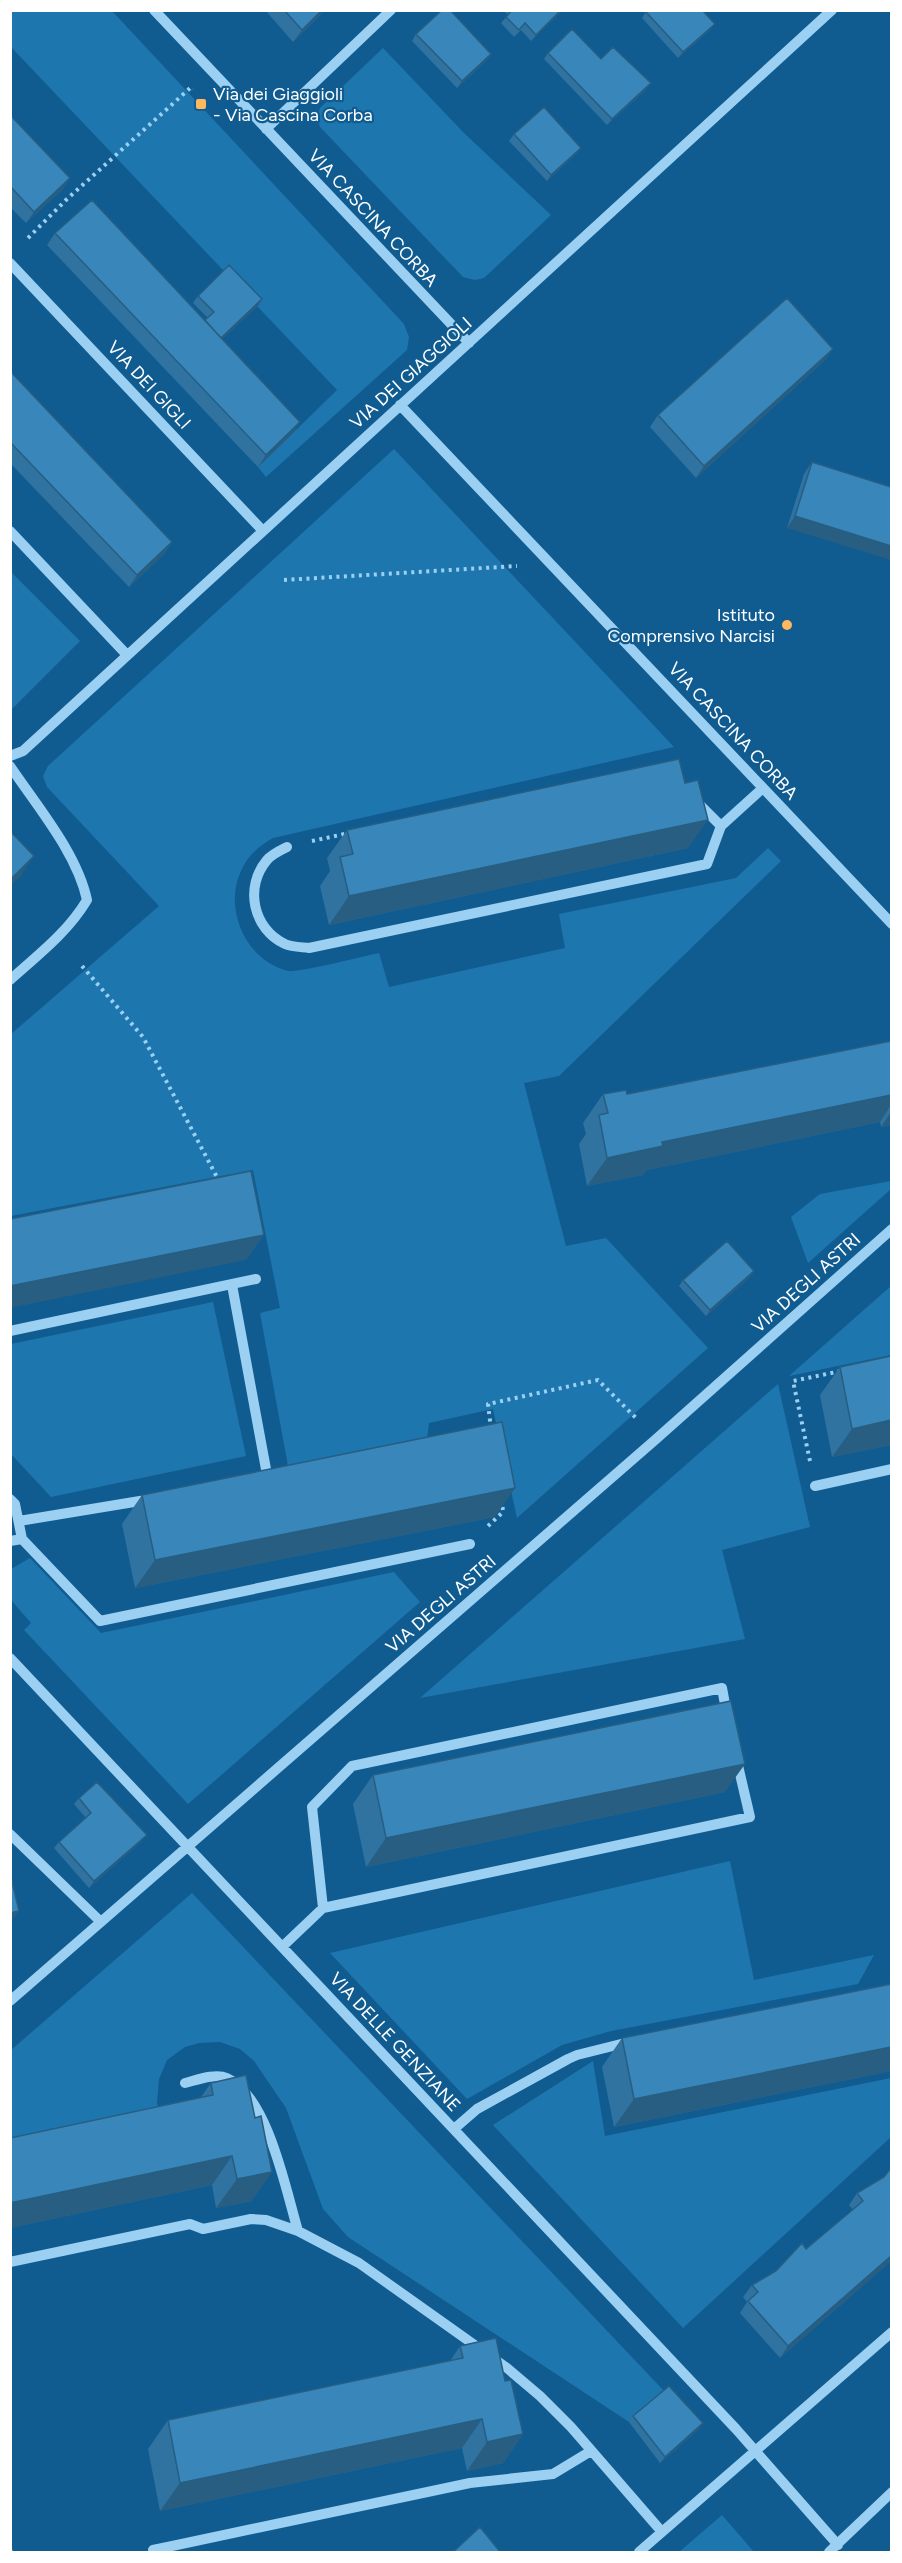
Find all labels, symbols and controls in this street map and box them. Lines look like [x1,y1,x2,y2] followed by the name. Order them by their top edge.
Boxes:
[213,83,373,126] place label: Via dei Giaggioli - Via Cascina Corba
[194,97,208,111] marker: Via dei Giaggioli - Via Cascina Corba
[304,145,442,291] street label: VIA CASCINA CORBA
[345,312,477,434] street label: VIA DEI GIAGGIOLI
[103,336,195,434] street label: VIA DEI GIGLI
[607,604,775,647] place label: Istituto Comprensivo Narcisi
[780,618,794,632] marker: Istituto Comprensivo Narcisi
[664,658,802,804] street label: VIA CASCINA CORBA
[747,1228,865,1338] street label: VIA DEGLI ASTRI
[381,1550,501,1658] street label: VIA DEGLI ASTRI
[325,1968,465,2116] street label: VIA DELLE GENZIANE

